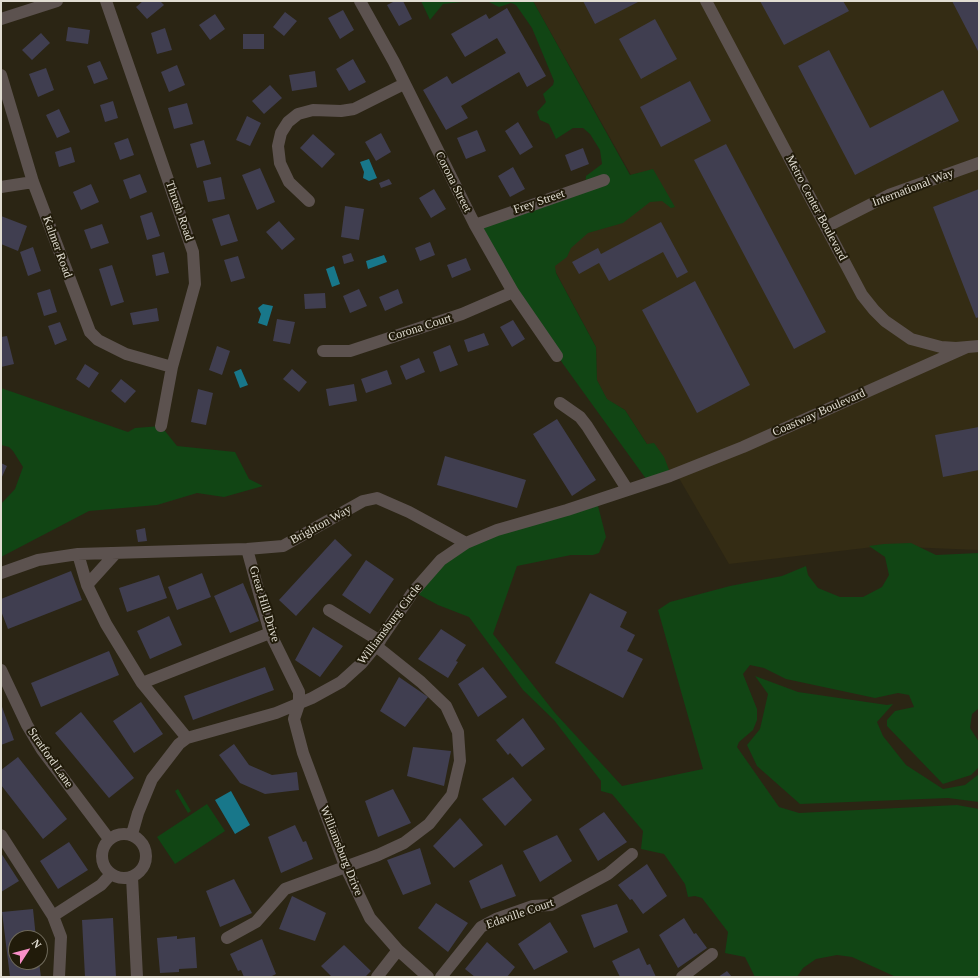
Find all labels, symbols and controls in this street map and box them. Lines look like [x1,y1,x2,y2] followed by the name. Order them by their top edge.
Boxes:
[432,149,474,215] street label: Corona Street
[782,153,850,263] street label: Metro Center Boulevard
[870,166,956,210] street label: International Way
[162,179,196,243] street label: Thrush Road
[512,187,566,217] street label: Frey Street
[39,214,75,280] street label: Kalmer Road
[387,311,453,345] street label: Corona Court
[770,386,868,440] street label: Coastway Boulevard
[288,502,354,548] street label: Brighton Way
[246,564,282,644] street label: Great Hill Drive
[355,581,425,667] street label: Williamsburg Circle
[24,725,76,791] street label: Stratford Lane
[316,804,366,898] street label: Williamsburg Drive
[484,896,556,932] street label: Edaville Court
[8,930,48,970] north arrow
[30,937,44,950] text: N

